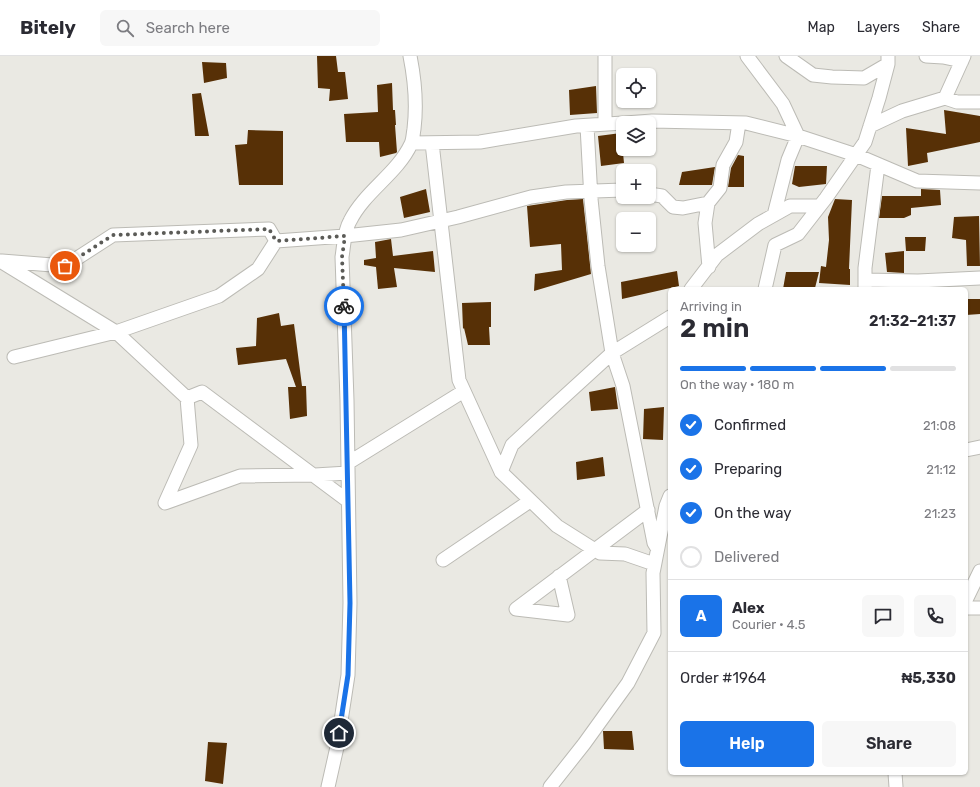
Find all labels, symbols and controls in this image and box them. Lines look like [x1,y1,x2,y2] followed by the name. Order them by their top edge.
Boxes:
[100,10,380,46] search box
[20,16,76,39] text: Bitely
[114,17,136,39] icon: search
[146,19,230,37] text: Search here
[808,19,835,36] text: Map
[857,19,900,36] text: Layers
[922,19,960,36] text: Share
[616,68,656,252] map controls
[616,68,656,108] button: locate
[616,116,656,156] button: layers
[616,164,656,204] button: +
[616,212,656,252] button: −
[48,249,82,283] pin
[54,255,76,277] icon: bag
[324,286,364,326] courier
[333,295,355,317] icon: bike
[680,299,742,314] text: Arriving in
[869,312,956,330] text: 21:32–21:37
[680,313,749,344] text: 2 min
[680,377,794,392] text: On the way · 180 m
[680,414,702,436] icon: check
[714,416,786,434] text: Confirmed
[923,418,956,433] text: 21:08
[680,458,702,480] icon: check
[714,460,782,478] text: Preparing
[926,462,956,477] text: 21:12
[680,502,702,524] icon: check
[714,504,792,522] text: On the way
[924,506,956,521] text: 21:23
[714,548,779,566] text: Delivered
[862,595,904,637] button: chat
[914,595,956,637] button: phone
[732,599,765,617] text: Alex
[696,607,706,625] text: A
[732,617,806,632] text: Courier · 4.5
[680,669,766,687] text: Order #1964
[901,669,956,687] text: ₦5,330
[322,716,356,750] pin
[680,721,814,767] button: Help
[822,721,956,767] button: Share
[328,722,350,744] icon: home

